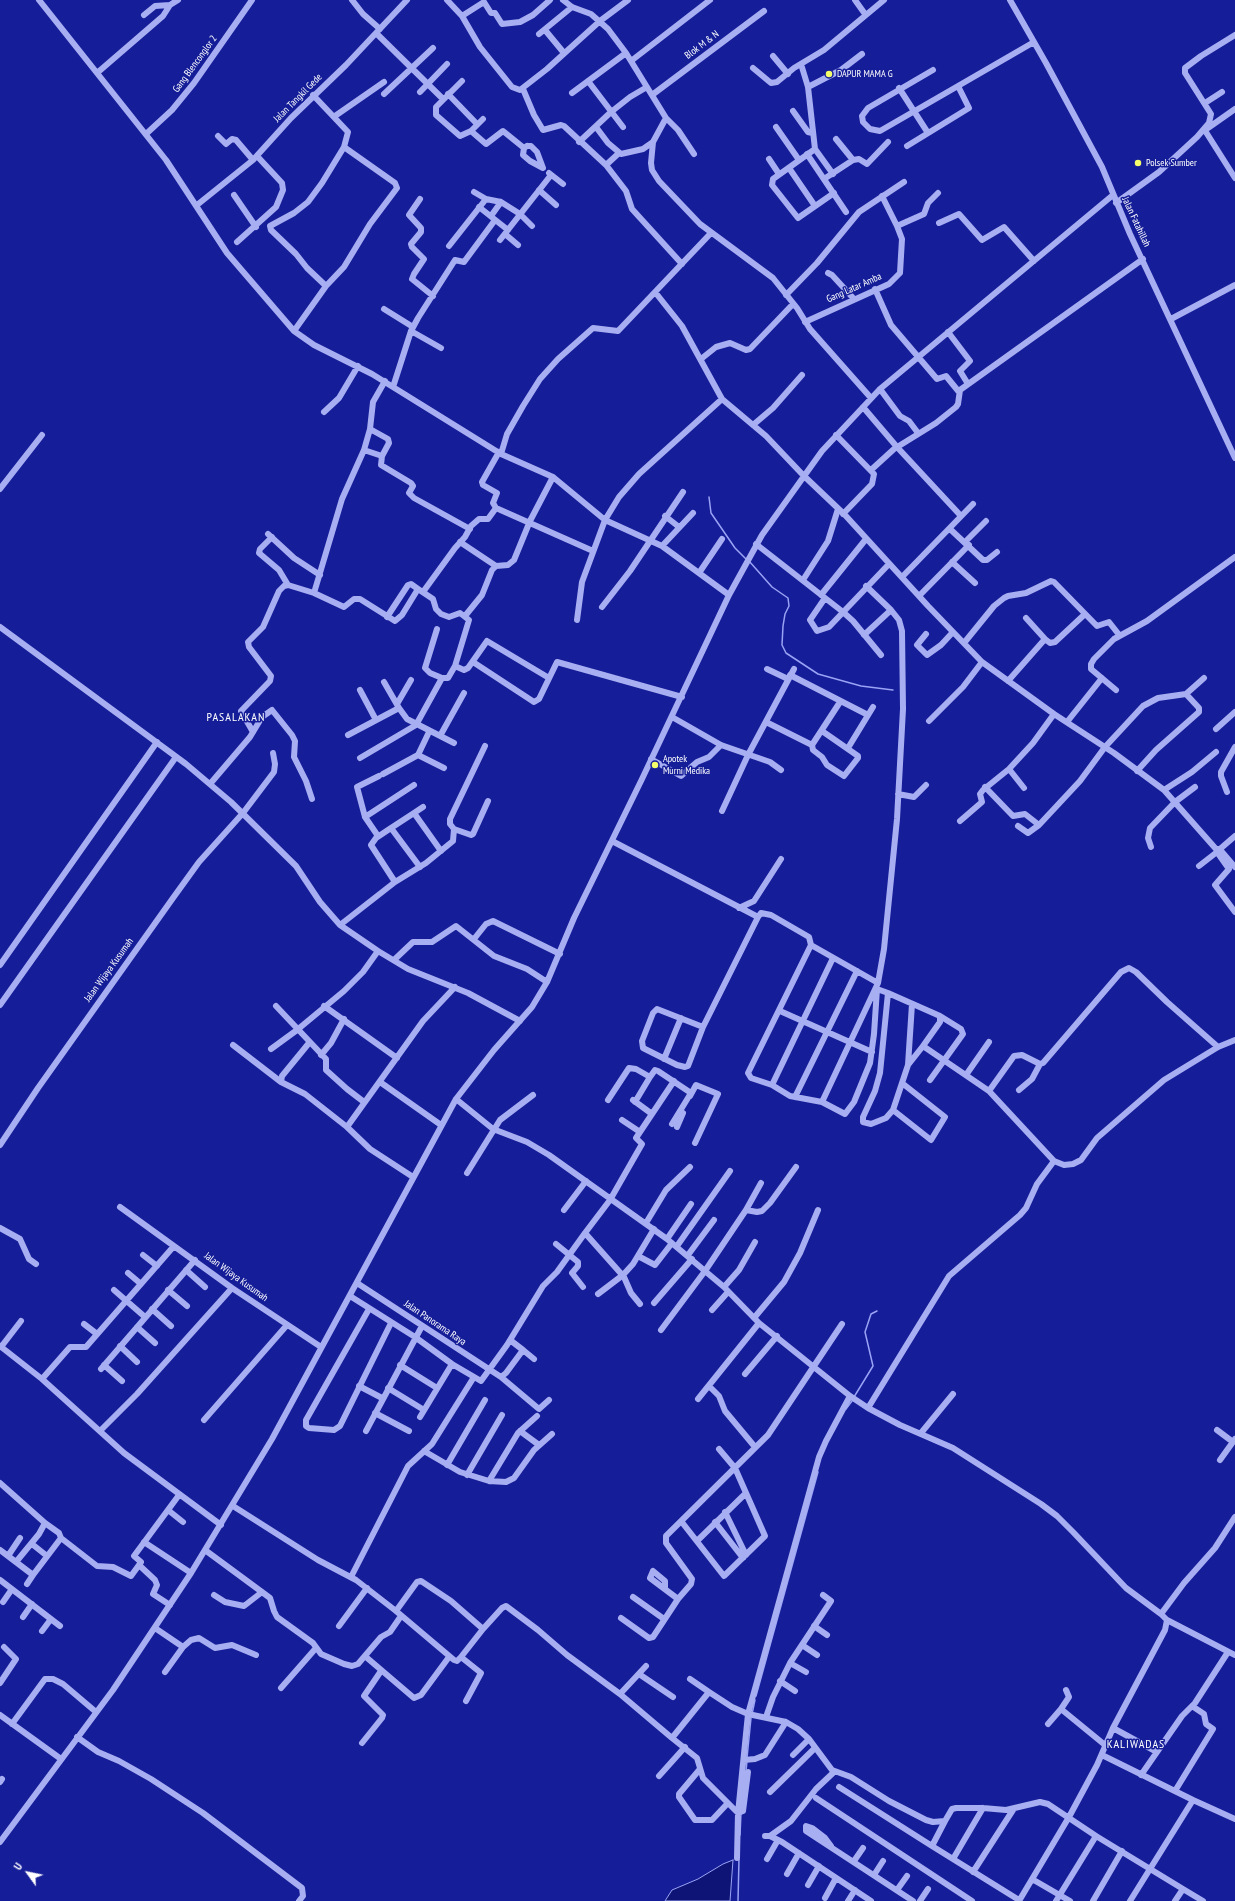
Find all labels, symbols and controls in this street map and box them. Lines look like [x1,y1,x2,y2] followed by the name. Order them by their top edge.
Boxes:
[682,28,722,62] street label: Blok M & N
[170,33,220,95] street label: Gang Blenconglor 2
[837,68,893,80] place label: DAPUR MAMA G
[824,69,834,79] marker: DAPUR MAMA G
[271,71,325,125] street label: Jalan Tangkil Gede
[1146,157,1197,169] place label: Polsek Sumber
[1133,158,1143,168] marker: Polsek Sumber
[1119,195,1153,249] street label: Jalan Fatahillah
[825,271,883,305] street label: Gang Latar Amba
[207,711,265,725] district label: PASALAKAN
[663,753,710,776] place label: Apotek Murni Medika
[650,760,660,770] marker: Apotek Murni Medika
[82,936,136,1004] street label: Jalan Wijaya Kusumah
[202,1250,270,1304] street label: Jalan Wijaya Kusumah
[402,1298,468,1348] street label: Jalan Panorama Raya
[1107,1738,1165,1752] district label: KALIWADAS
[8,1853,48,1893] north arrow
[11,1860,25,1873] text: U

